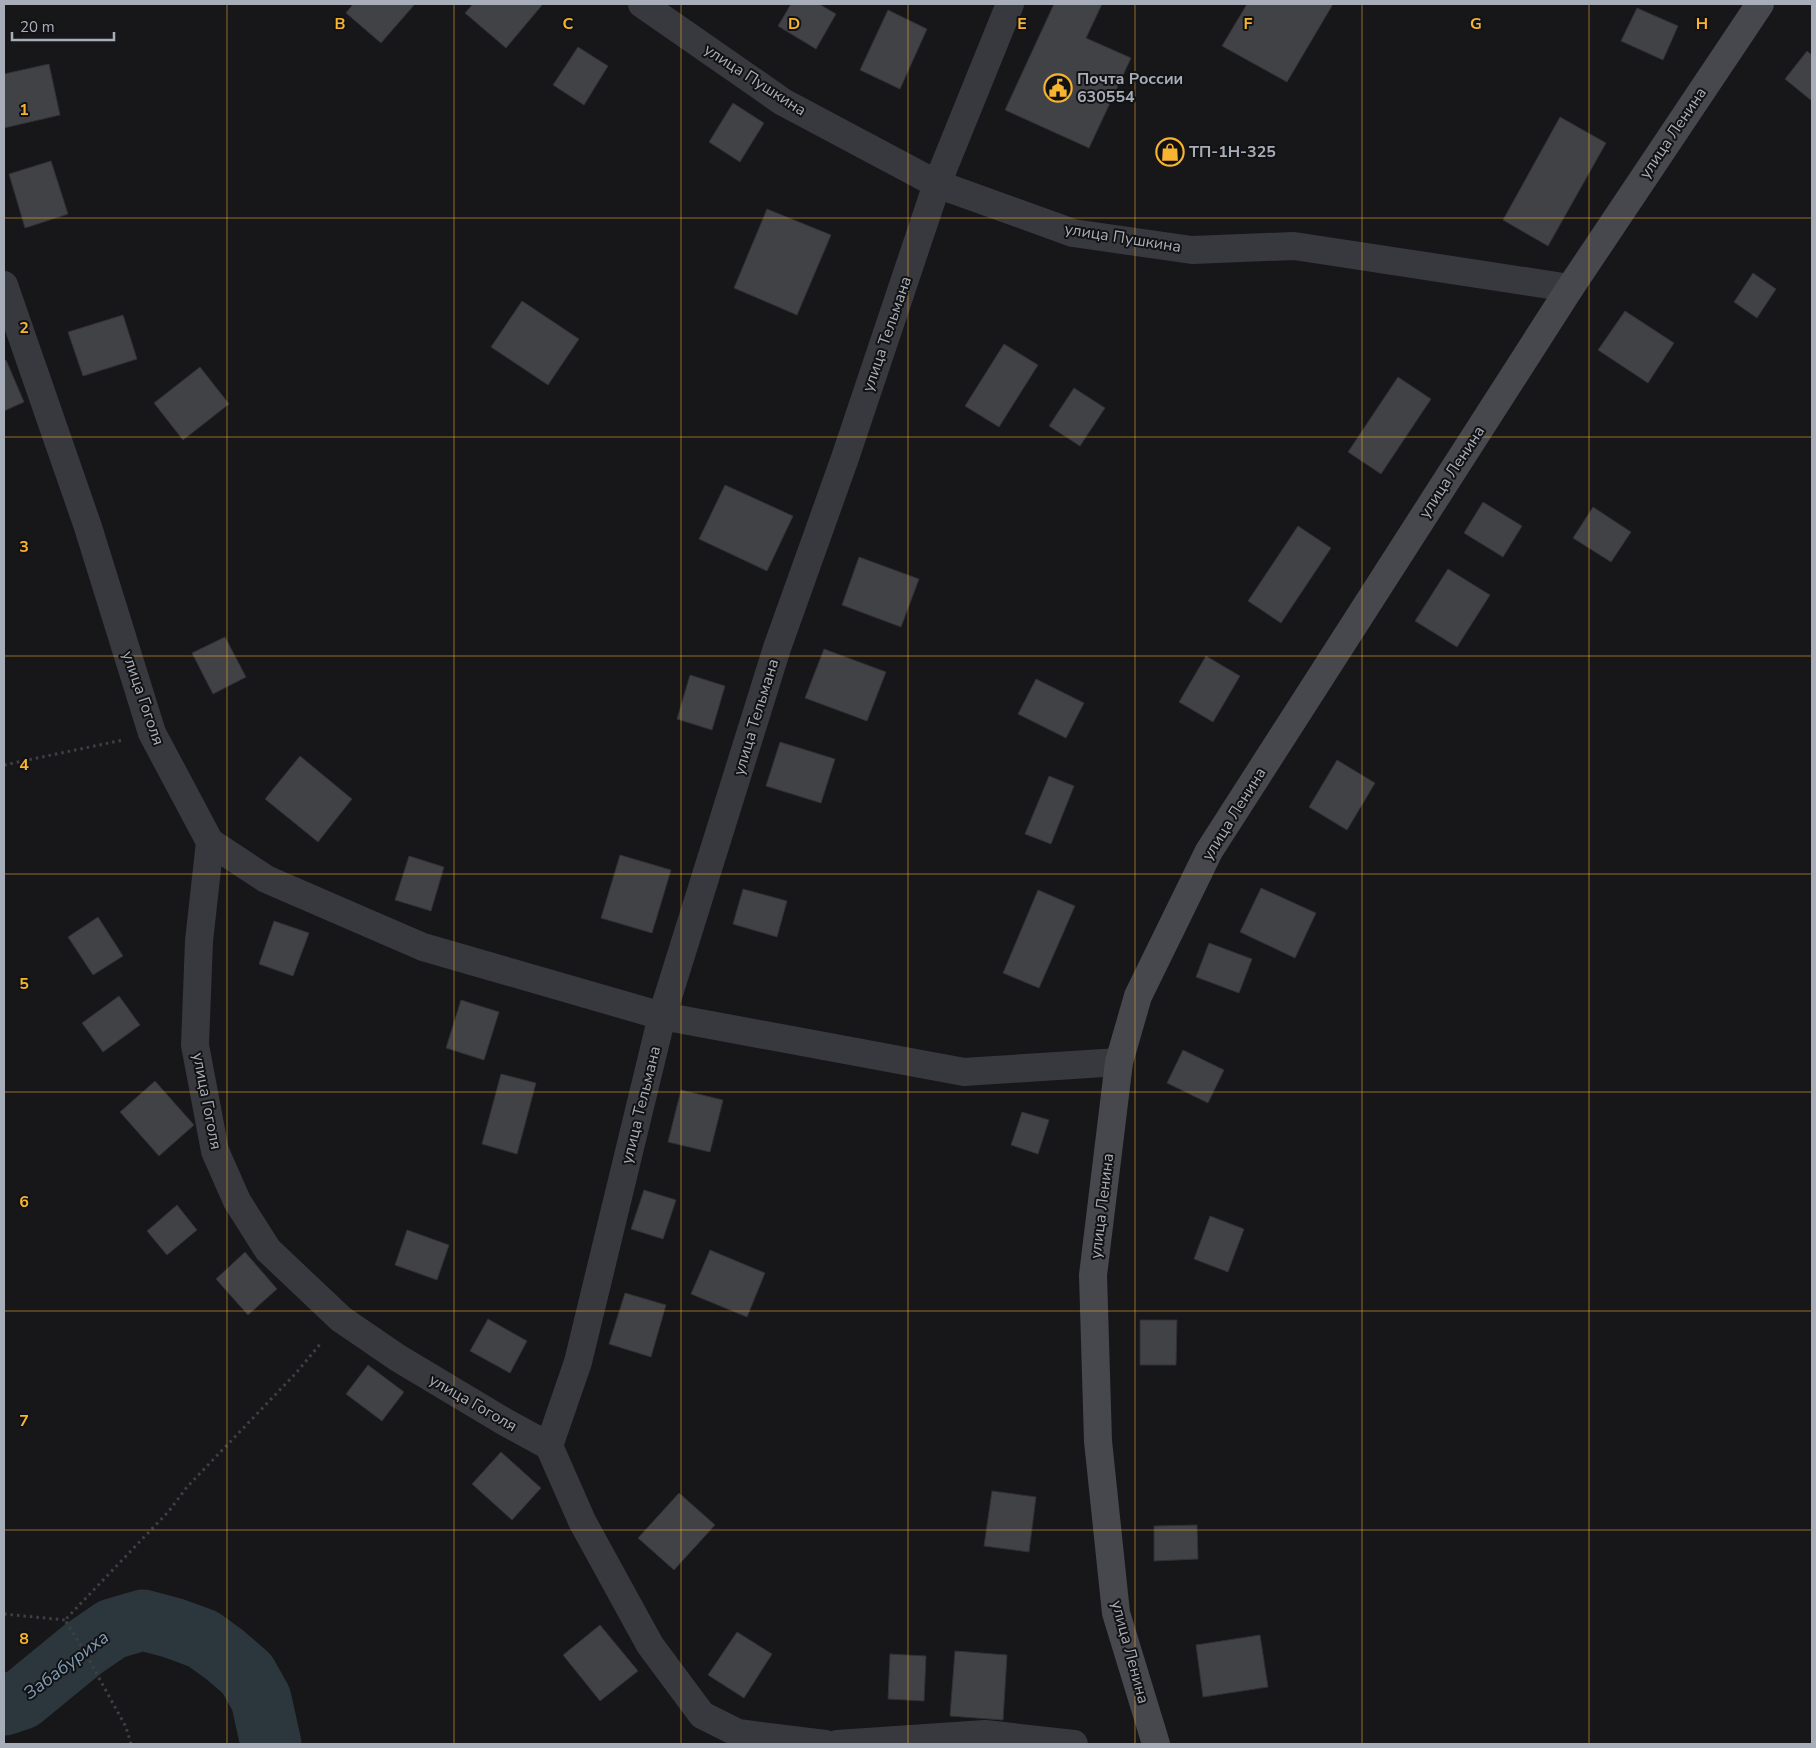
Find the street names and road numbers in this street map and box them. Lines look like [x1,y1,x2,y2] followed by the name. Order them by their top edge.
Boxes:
[700,39,810,121] street label: улица Пушкина
[1634,83,1712,183] street label: улица Ленина
[1063,218,1183,258] street label: улица Пушкина
[857,273,917,395] street label: улица Тельмана
[1414,422,1490,522] street label: улица Ленина
[117,648,169,748] street label: улица Гоголя
[728,656,784,778] street label: улица Тельмана
[1197,763,1271,865] street label: улица Ленина
[616,1044,666,1166] street label: улица Тельмана
[187,1051,227,1151] street label: улица Гоголя
[1085,1152,1119,1260] street label: улица Ленина
[425,1369,521,1437] street label: улица Гоголя
[1106,1598,1154,1706] street label: улица Ленина

